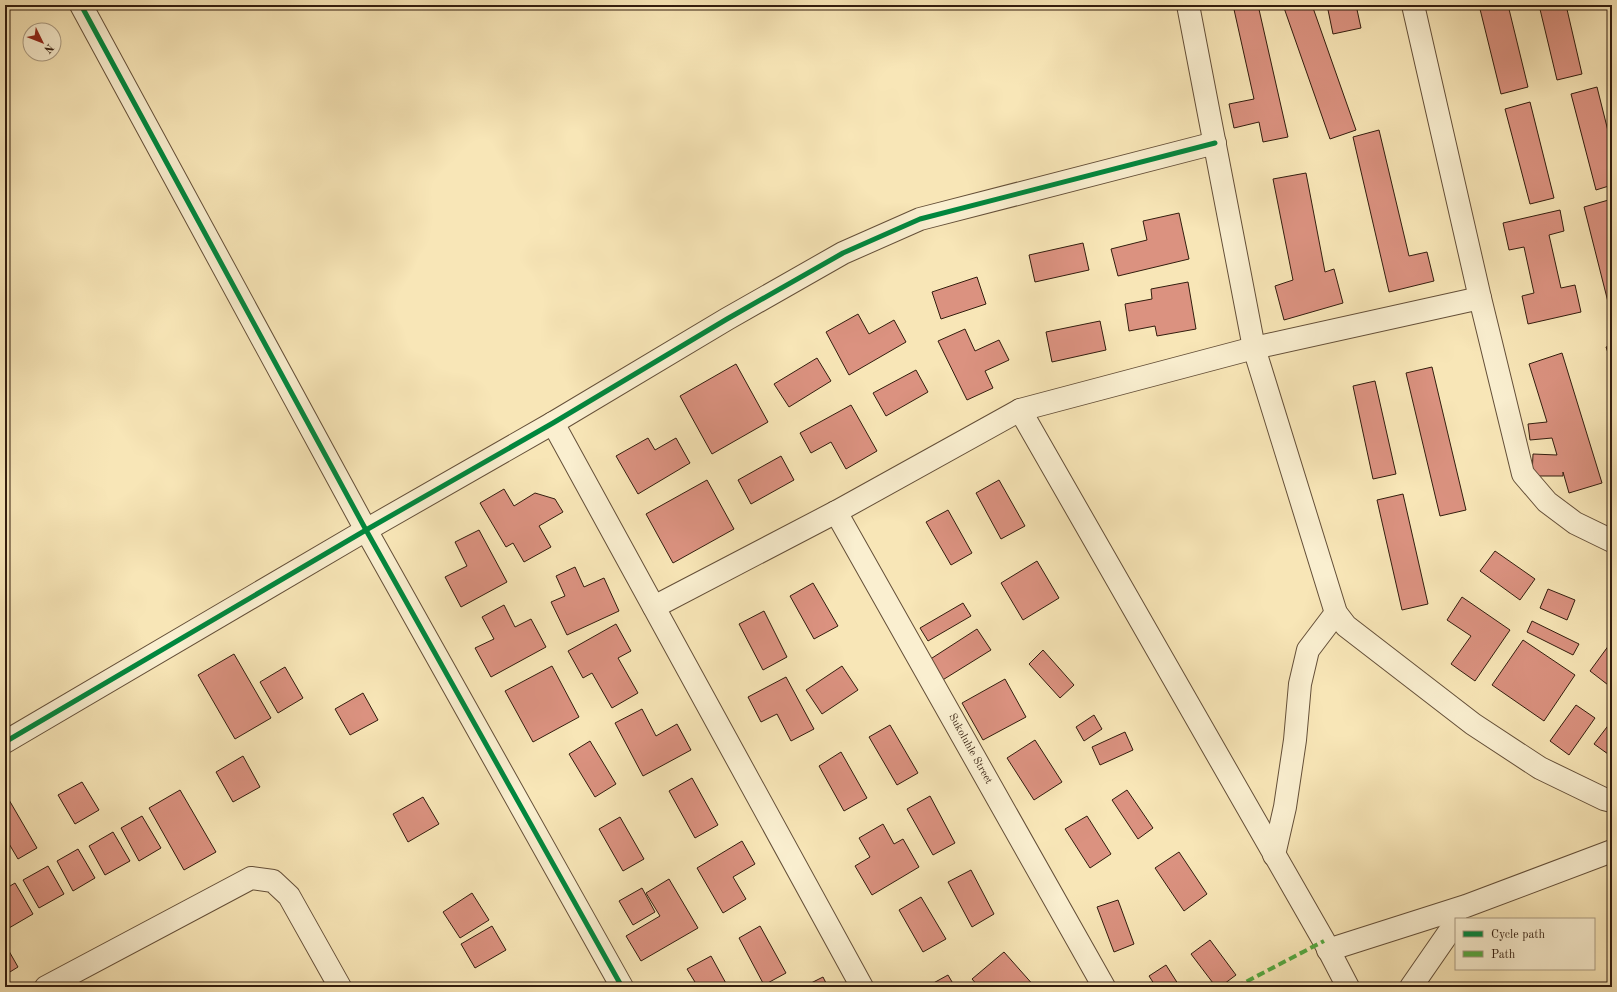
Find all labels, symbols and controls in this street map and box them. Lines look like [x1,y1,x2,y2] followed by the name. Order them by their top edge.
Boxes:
[22,22,62,62] north arrow
[41,41,55,55] text: N
[946,712,994,786] street label: Sukoluhle Street
[1455,918,1595,970] legend
[1491,929,1546,941] text: Cycle path
[1491,949,1516,961] text: Path

